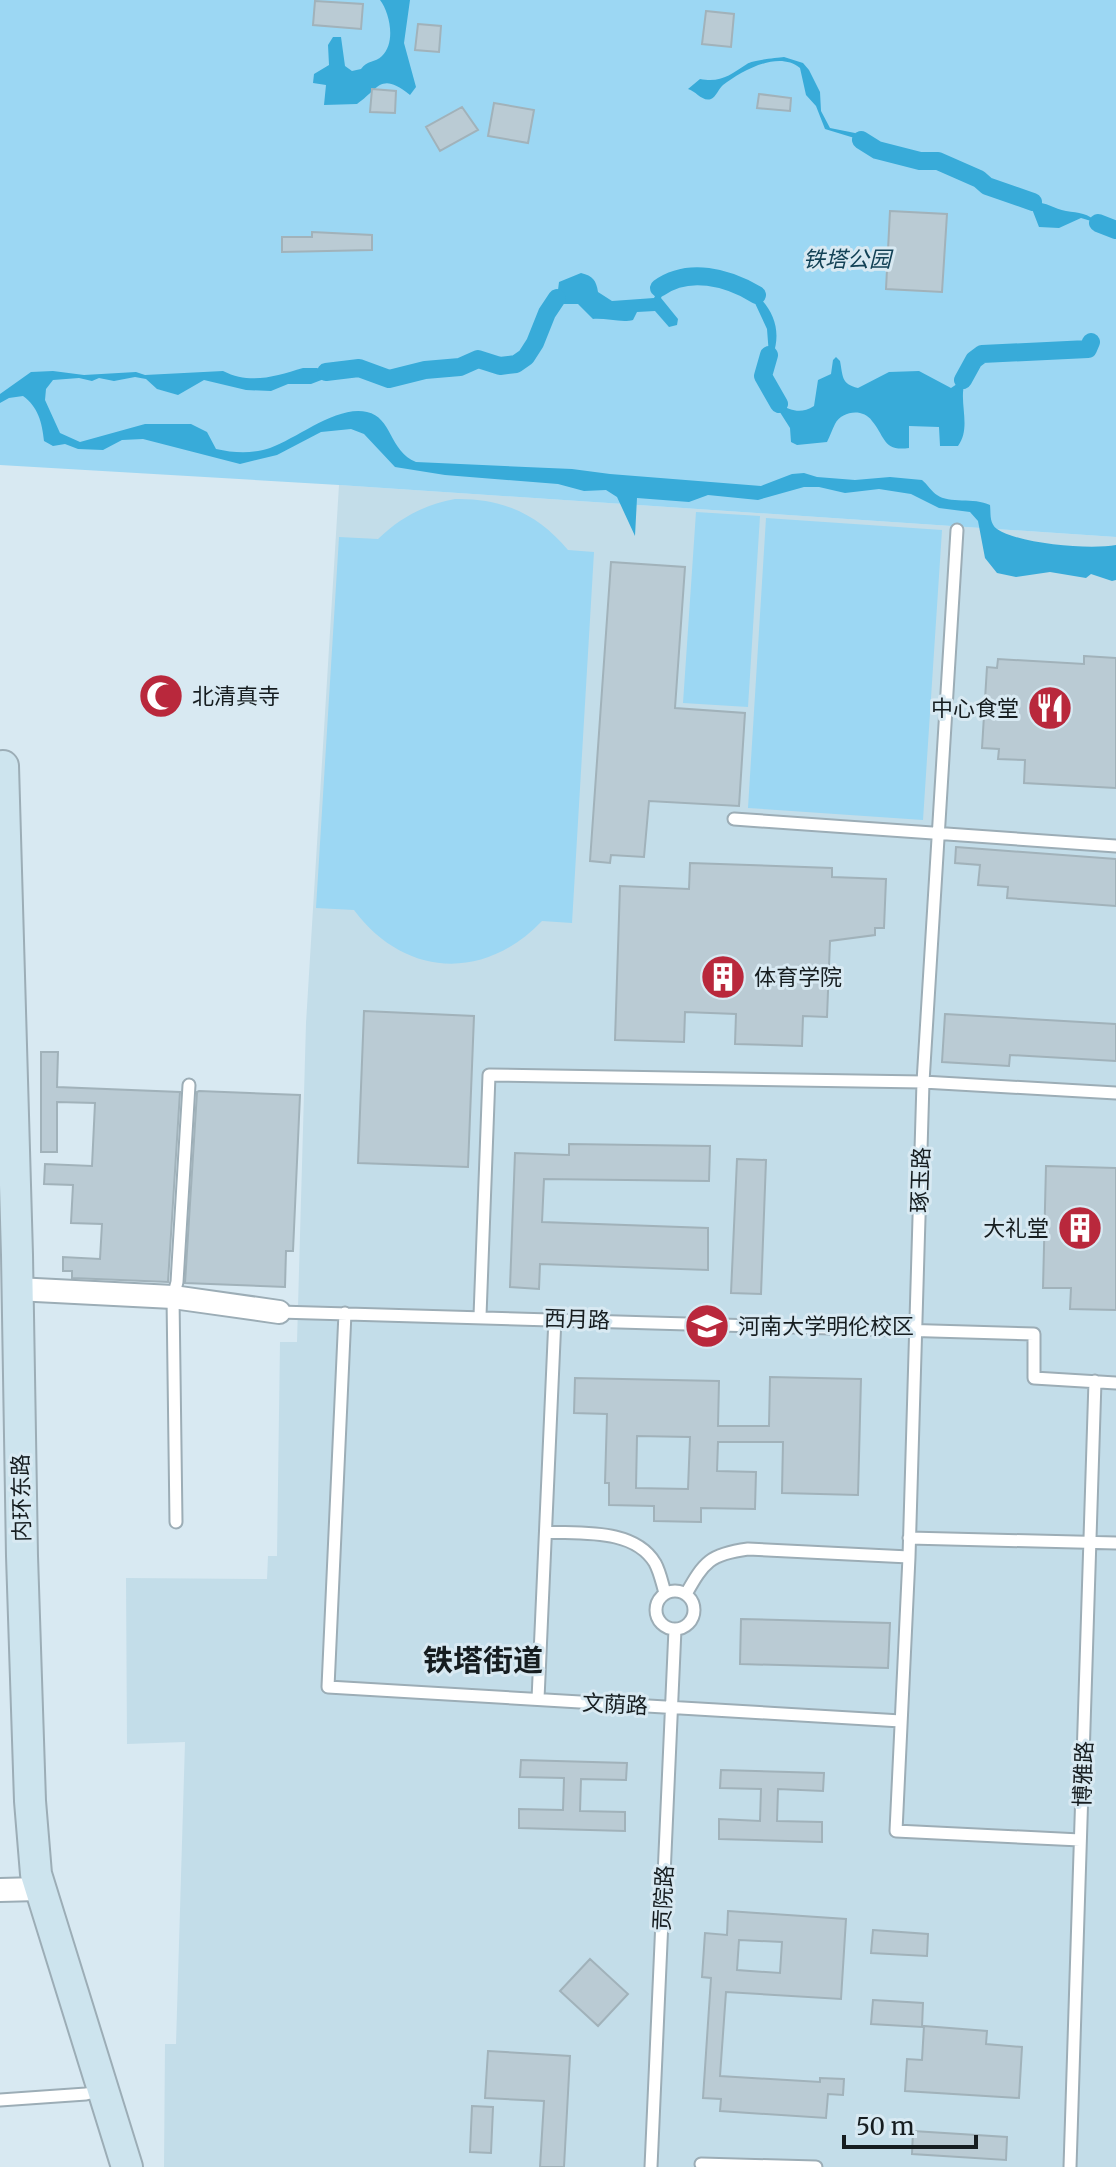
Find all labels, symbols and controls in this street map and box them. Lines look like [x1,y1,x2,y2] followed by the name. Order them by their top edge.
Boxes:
[803,245,894,273] park label: 铁塔公园
[137,672,185,720] mosque icon: 北清真寺
[192,682,280,710] place label: 北清真寺
[1026,684,1074,732] restaurant icon: 中心食堂
[931,694,1019,722] place label: 中心食堂
[699,953,747,1001] building icon: 体育学院
[754,963,842,991] place label: 体育学院
[905,1147,935,1213] street label: 琢玉路
[1056,1204,1104,1252] building icon: 大礼堂
[983,1214,1049,1242] place label: 大礼堂
[683,1302,731,1350] school or university icon: 河南大学明伦校区
[544,1304,610,1334] street label: 西月路
[738,1312,914,1340] place label: 河南大学明伦校区
[6,1454,36,1542] street label: 内环东路
[423,1641,543,1679] district label: 铁塔街道
[581,1688,649,1720] street label: 文荫路
[1068,1741,1098,1807] street label: 博雅路
[647,1864,679,1932] street label: 贡院路
[844,2099,976,2149] scale bar
[856,2111,915,2142] text: 50 m

